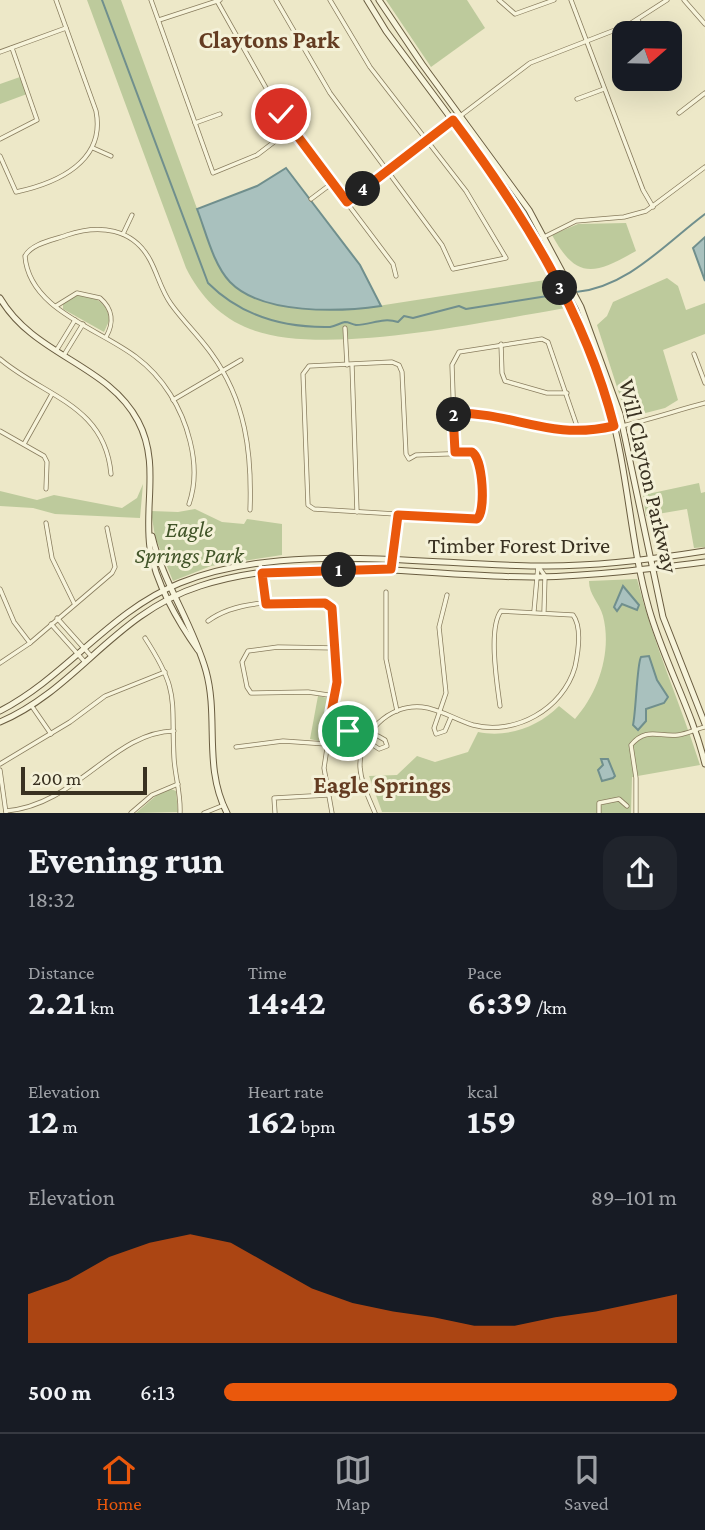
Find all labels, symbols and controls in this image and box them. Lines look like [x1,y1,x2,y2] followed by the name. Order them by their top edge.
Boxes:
[612,21,682,91] north arrow
[612,21,682,91] map controls
[198,26,341,53] district label: Claytons Park
[251,84,311,144] pin
[262,95,300,133] icon: check
[346,172,380,206] pin: 4
[357,178,368,199] text: 4
[542,270,578,306] pin: 3
[555,277,564,298] text: 3
[614,377,684,576] street label: Will Clayton Parkway
[436,398,472,432] pin: 2
[449,404,458,425] text: 2
[135,516,244,568] park label: Eagle Springs Park
[428,532,610,558] street label: Timber Forest Drive
[322,552,356,588] pin: 1
[335,559,342,580] text: 1
[318,701,378,761] pin
[329,712,367,750] icon: arrive
[21,764,147,795] scale bar
[32,768,81,789] text: 200 m
[313,771,451,798] district label: Eagle Springs
[603,836,677,910] button: share
[28,839,224,881] text: Evening run
[28,886,75,912] text: 18:32
[28,962,94,983] text: Distance
[248,962,287,983] text: Time
[467,962,502,983] text: Pace
[28,983,87,1022] text: 2.21
[248,983,326,1022] text: 14:42
[467,983,532,1022] text: 6:39
[87,997,114,1018] text: km
[532,997,567,1018] text: /km
[28,1081,100,1102] text: Elevation
[248,1081,324,1102] text: Heart rate
[467,1081,498,1102] text: kcal
[28,1102,59,1141] text: 12
[248,1102,297,1141] text: 162
[467,1102,516,1141] text: 159
[59,1116,78,1137] text: m
[297,1116,335,1137] text: bpm
[28,1184,115,1210] text: Elevation
[591,1184,677,1210] text: 89–101 m
[28,1379,91,1405] text: 500 m
[140,1379,176,1405] text: 6:13
[96,1451,142,1514] tab: Home
[334,1451,372,1514] tab: Map
[564,1451,609,1514] tab: Saved

